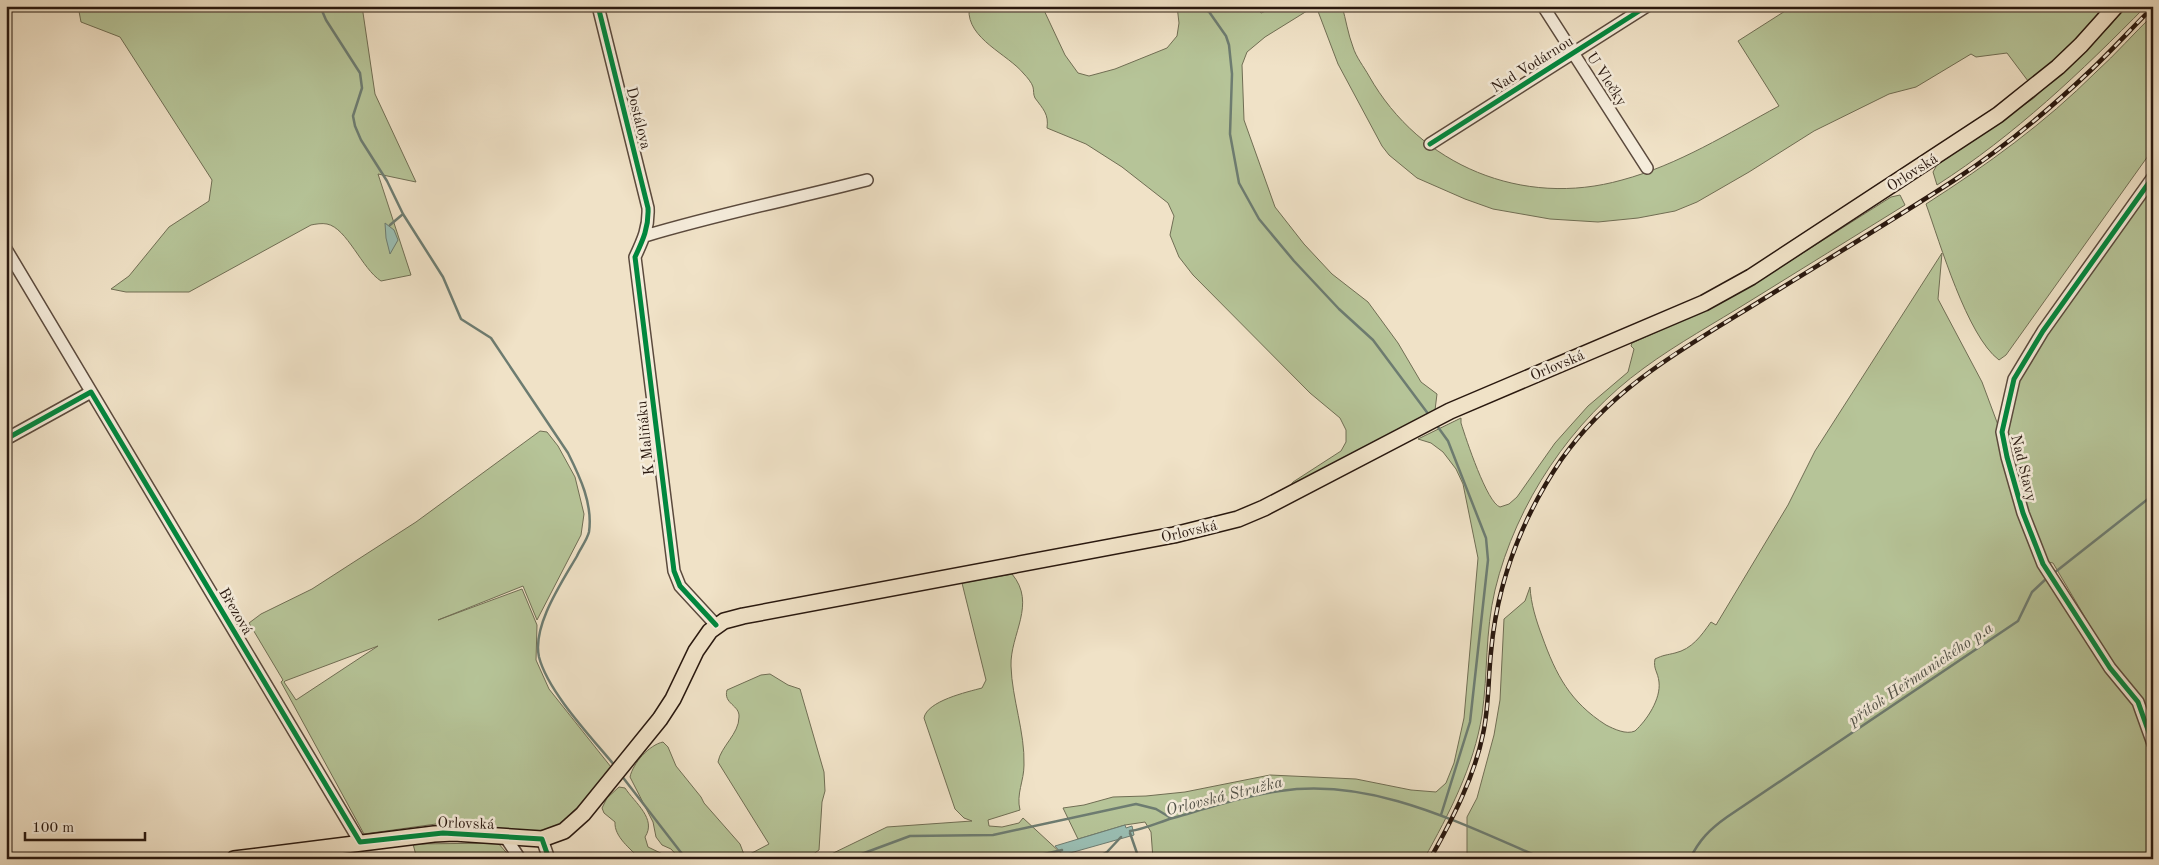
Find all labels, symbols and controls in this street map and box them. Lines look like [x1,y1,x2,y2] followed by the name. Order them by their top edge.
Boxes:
[1489,34,1576,96] street label: Nad Vodárnou
[1583,50,1629,109] street label: U Vlečky
[623,85,653,152] street label: Dostálova
[1885,151,1941,195] street label: Orlovská
[1528,348,1587,384] street label: Orlovská
[635,400,658,476] street label: K Maliňáku
[2007,433,2038,503] street label: Nad Stavy
[1160,519,1219,546] street label: Orlovská
[215,586,255,638] street label: Březová
[1844,620,1997,730] water label: přítok Heřmanického p.a
[1164,775,1285,819] water label: Orlovská Stružka
[25,810,145,842] scale bar
[437,816,495,833] street label: Orlovská
[32,821,74,836] text: 100 m

